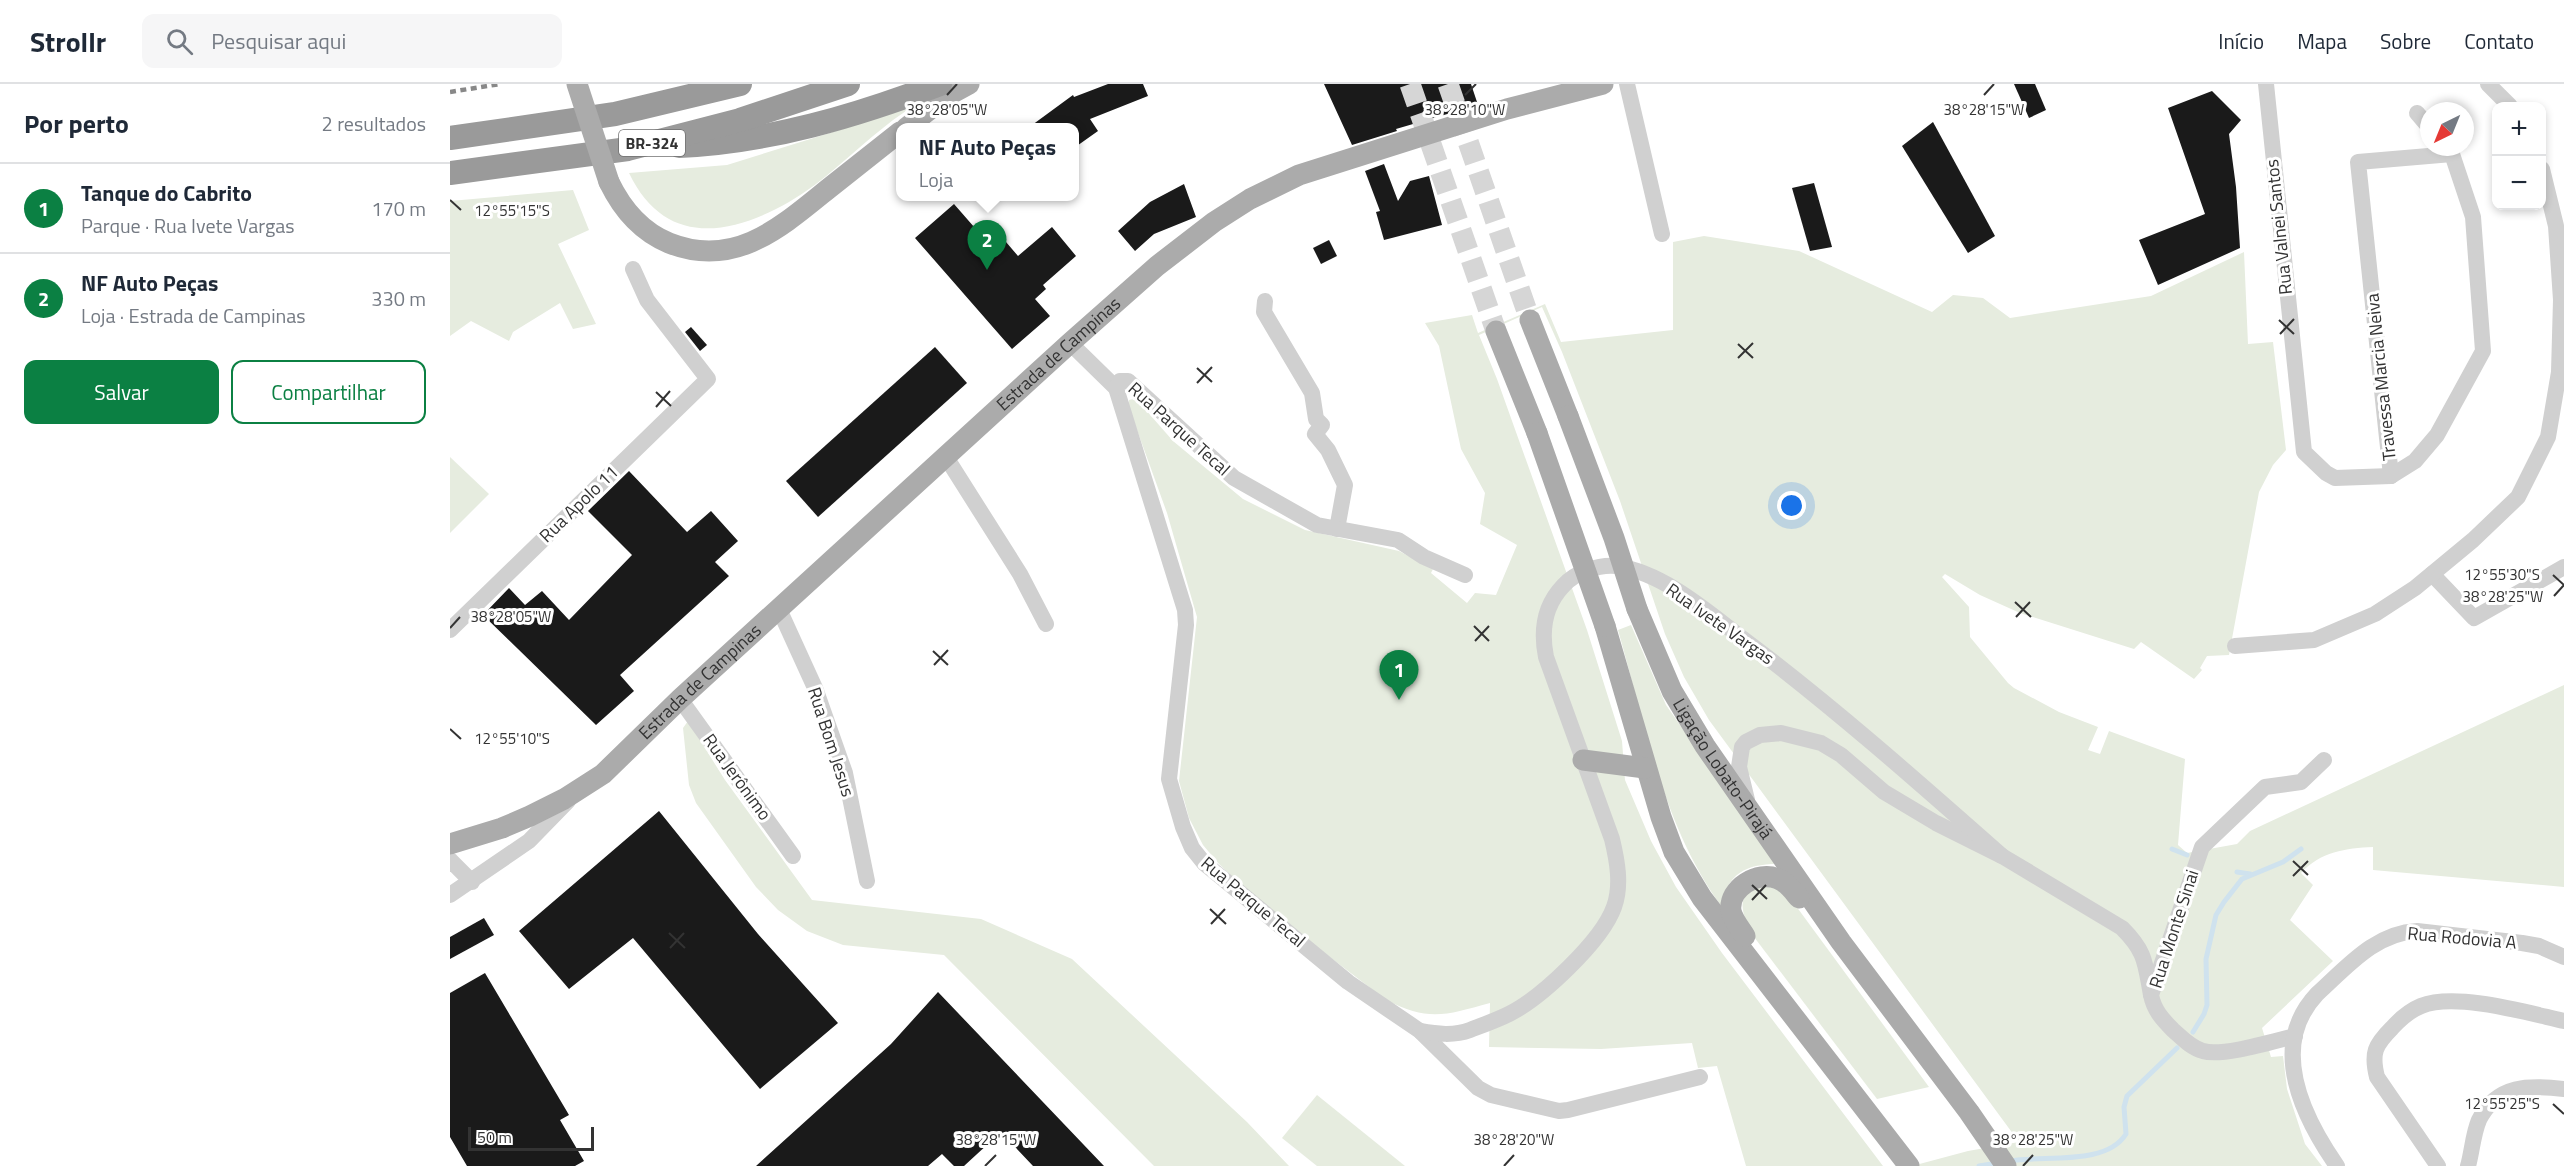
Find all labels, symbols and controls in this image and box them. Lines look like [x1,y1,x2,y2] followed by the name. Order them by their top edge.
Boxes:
[142,14,562,68] search box
[30,20,106,63] text: Strollr
[211,24,346,58] text: Pesquisar aqui
[163,25,196,58] icon: search
[2218,25,2264,57] text: Início
[2297,25,2347,57] text: Mapa
[2380,25,2431,57] text: Sobre
[2464,25,2534,57] text: Contato
[907,98,987,121] text: 38°28'05"W
[1425,98,1505,121] text: 38°28'10"W
[1944,98,2024,121] text: 38°28'15"W
[2420,102,2474,156] north arrow
[2492,102,2546,210] map controls
[2492,102,2546,156] button: +
[24,104,129,143] text: Por perto
[322,108,426,139] text: 2 resultados
[896,123,1079,201] popup
[619,130,685,156] road number: BR-324
[919,130,1056,164] text: NF Auto Peças
[2492,156,2546,210] button: −
[2258,158,2299,296] street label: Rua Valnei Santos
[919,164,953,195] text: Loja
[81,176,252,210] text: Tanque do Cabrito
[38,193,49,224] text: 1
[371,193,426,224] text: 170 m
[474,199,550,222] text: 12°55'15"S
[81,210,295,241] text: Parque · Rua Ivete Vargas
[968,220,1006,270] pin: 2
[81,266,218,300] text: NF Auto Peças
[38,283,49,314] text: 2
[371,283,426,314] text: 330 m
[990,290,1127,417] street label: Estrada de Campinas
[2358,292,2403,462] street label: Travessa Marcia Neiva
[81,300,306,331] text: Loja · Estrada de Campinas
[24,360,219,424] button: Salvar
[231,360,426,424] button: Compartilhar
[1122,375,1236,482] street label: Rua Parque Tecal
[533,459,624,548] street label: Rua Apolo 11
[1777,491,1806,520] your location
[2464,563,2540,586] text: 12°55'30"S
[1661,576,1780,671] street label: Rua Ivete Vargas
[2463,585,2543,608] text: 38°28'25"W
[471,605,551,628] text: 38°28'05"W
[632,617,767,746] street label: Estrada de Campinas
[1380,650,1418,700] pin: 1
[801,684,862,800] street label: Rua Bom Jesus
[1666,693,1780,845] street label: Ligação Lobato-Pirajá
[474,727,550,750] text: 12°55'10"S
[697,728,778,826] street label: Rua Jerônimo
[1195,850,1311,953] street label: Rua Parque Tecal
[2142,866,2205,992] street label: Rua Monte Sinai
[2406,919,2518,956] street label: Rua Rodovia A
[2464,1092,2540,1115] text: 12°55'25"S
[468,1124,594,1152] scale bar
[477,1125,512,1149] text: 50 m
[956,1128,1036,1151] text: 38°28'15"W
[1474,1128,1554,1151] text: 38°28'20"W
[1993,1128,2073,1151] text: 38°28'25"W

